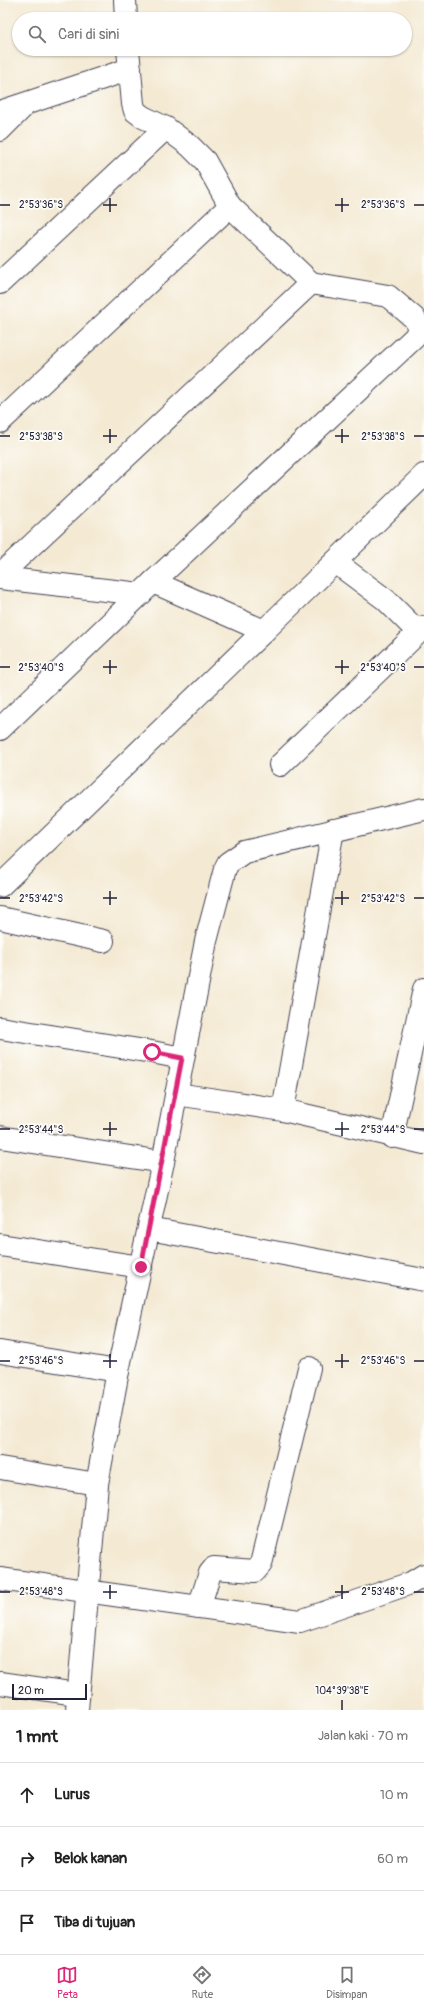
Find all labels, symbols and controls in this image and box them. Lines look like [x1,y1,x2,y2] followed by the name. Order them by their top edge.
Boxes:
[12,12,412,56] search box
[26,23,48,45] icon: search
[58,25,119,44] text: Cari di sini
[19,199,63,211] text: 2°53'36"S
[361,199,405,211] text: 2°53'36"S
[19,431,63,443] text: 2°53'38"S
[361,431,405,443] text: 2°53'38"S
[18,662,64,674] text: 2°53'40"S
[360,662,406,674] text: 2°53'40"S
[19,893,63,905] text: 2°53'42"S
[361,893,405,905] text: 2°53'42"S
[143,1043,161,1061] route start
[19,1124,63,1136] text: 2°53'44"S
[361,1124,405,1136] text: 2°53'44"S
[132,1258,150,1276] route end
[19,1355,63,1367] text: 2°53'46"S
[361,1355,405,1367] text: 2°53'46"S
[19,1586,63,1598] text: 2°53'48"S
[361,1586,405,1598] text: 2°53'48"S
[12,1682,87,1701] scale bar
[18,1684,44,1697] text: 20 m
[315,1685,369,1697] text: 104°39'38"E
[16,1726,58,1747] text: 1 mnt
[318,1728,408,1744] text: Jalan kaki · 70 m
[16,1784,38,1806] icon: ahead
[54,1785,90,1804] text: Lurus
[380,1787,408,1803] text: 10 m
[16,1848,38,1870] icon: right
[54,1849,127,1868] text: Belok kanan
[377,1851,408,1867] text: 60 m
[16,1912,38,1934] icon: arrive
[54,1913,135,1932] text: Tiba di tujuan
[56,1964,78,2001] tab: Peta
[191,1964,213,2001] tab: Rute
[326,1964,368,2001] tab: Disimpan

